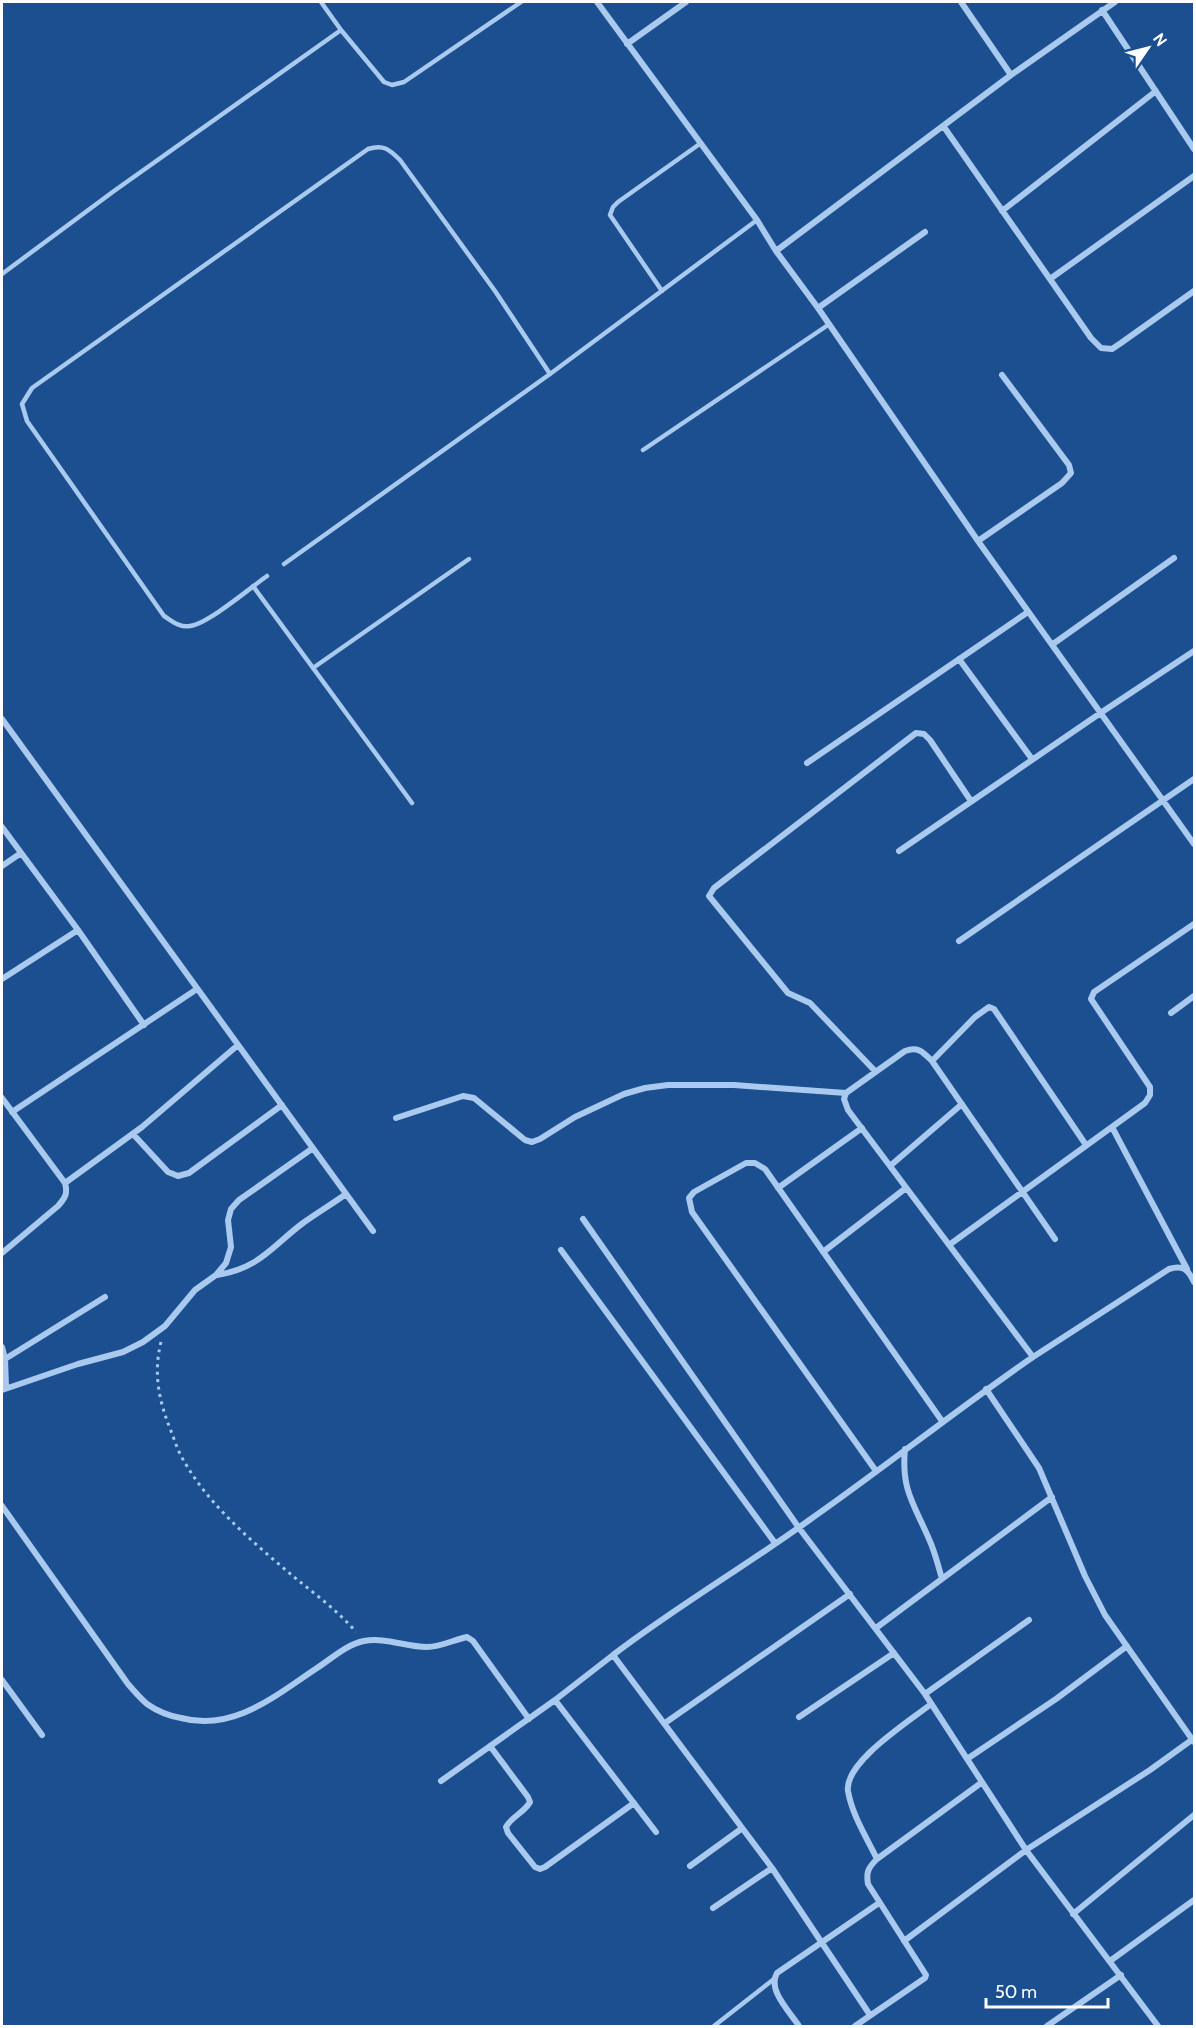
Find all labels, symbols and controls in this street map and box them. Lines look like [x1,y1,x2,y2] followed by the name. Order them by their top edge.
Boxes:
[1118,18,1178,78] north arrow
[1149,30,1171,50] text: N
[986,1971,1108,2009] scale bar
[995,1981,1037,2003] text: 50 m

